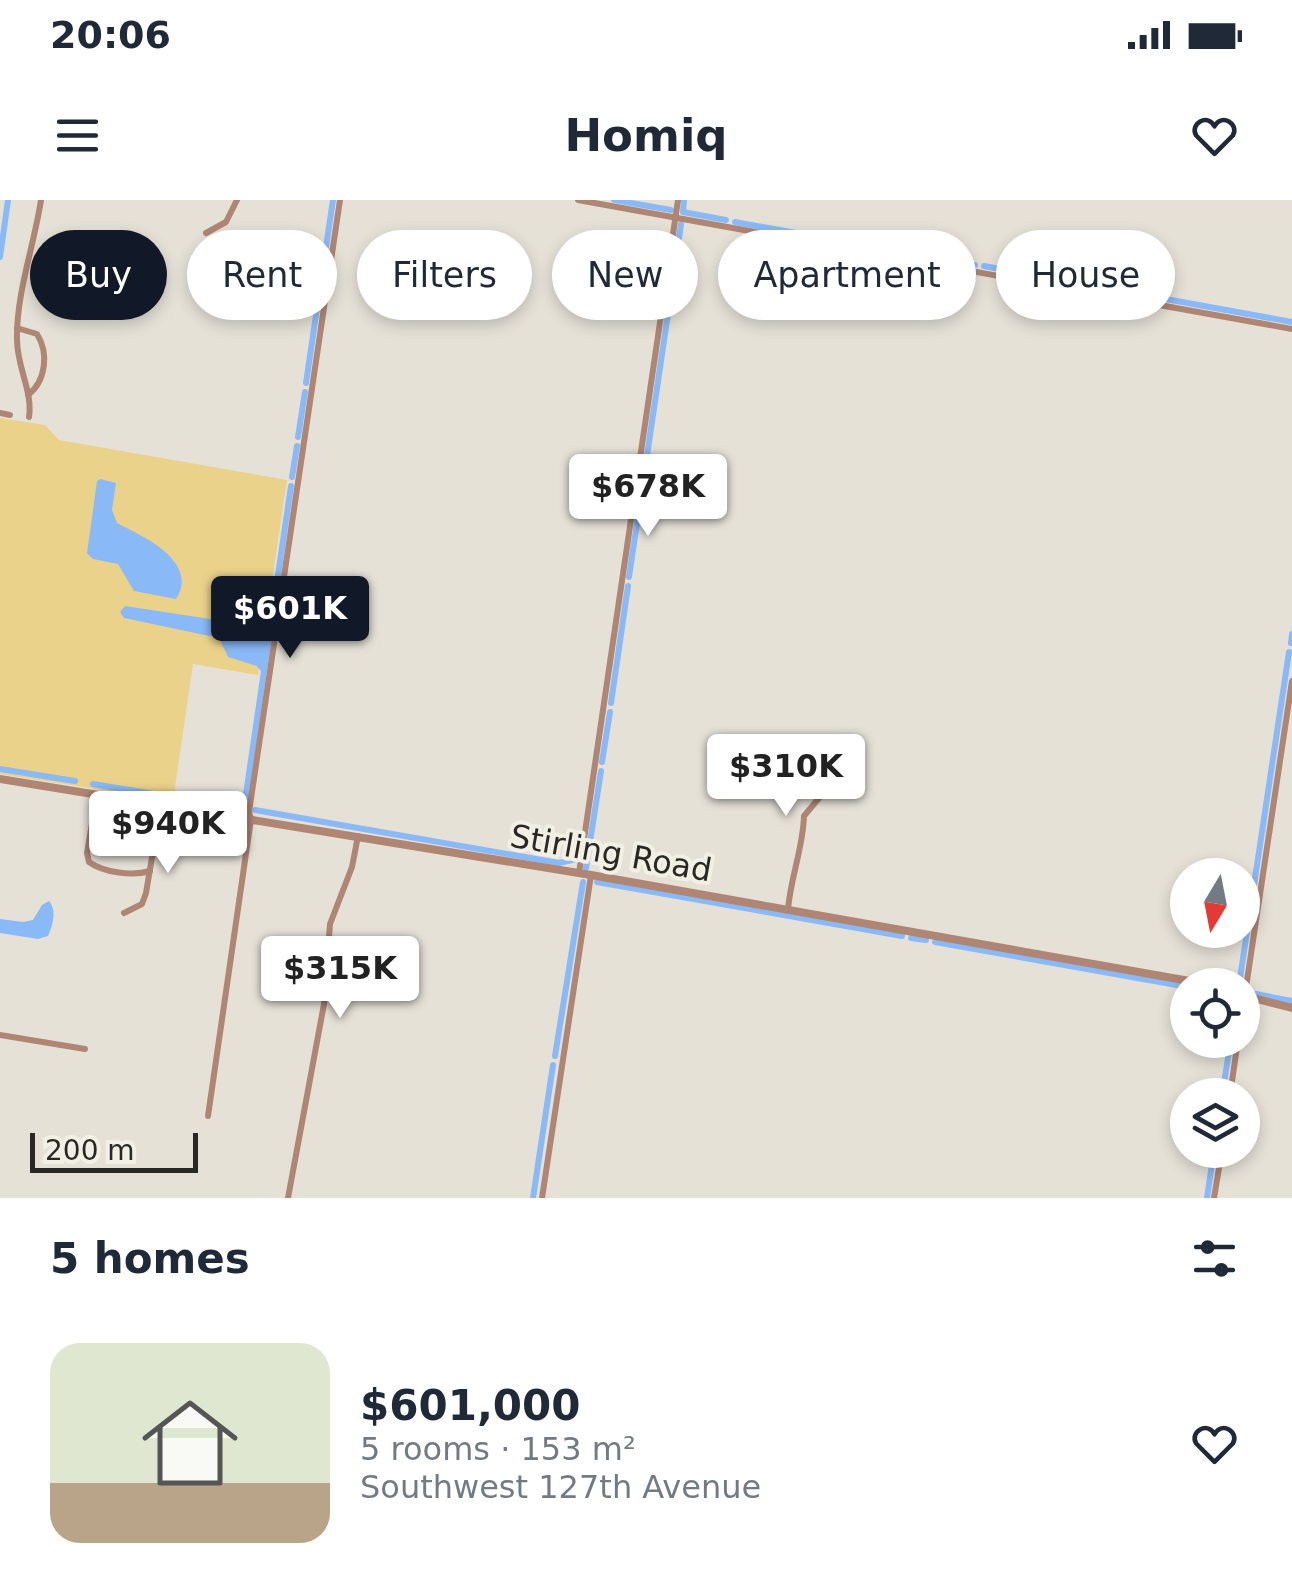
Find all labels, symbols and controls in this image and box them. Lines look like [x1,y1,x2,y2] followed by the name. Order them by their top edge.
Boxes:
[50,13,171,57] text: 20:06
[50,108,105,163] icon: menu
[1187,108,1242,163] icon: heart
[564,109,728,162] text: Homiq
[30,230,167,320] chip: Buy
[187,230,337,320] chip: Rent
[357,230,532,320] chip: Filters
[552,230,698,320] chip: New
[718,230,976,320] chip: Apartment
[996,230,1175,320] chip: House
[578,454,718,539] pin: $678K
[591,467,705,505] text: $678K
[220,576,360,661] pin: $601K
[233,589,347,627] text: $601K
[716,734,856,819] pin: $310K
[729,747,843,785] text: $310K
[98,791,238,876] pin: $940K
[111,804,225,842] text: $940K
[507,817,715,889] street label: Stirling Road
[1170,858,1260,948] north arrow
[1170,858,1260,1168] map controls
[270,936,410,1021] pin: $315K
[283,949,397,987] text: $315K
[1170,968,1260,1058] button: locate
[1170,1078,1260,1168] button: layers
[30,1128,198,1173] scale bar
[45,1134,135,1167] text: 200 m
[1187,1231,1242,1286] icon: filters
[50,1234,250,1283] text: 5 homes
[360,1381,581,1430] text: $601,000
[130,1383,250,1503] icon: home
[1187,1416,1242,1471] icon: heart
[360,1430,636,1468] text: 5 rooms · 153 m²
[360,1468,761,1506] text: Southwest 127th Avenue

